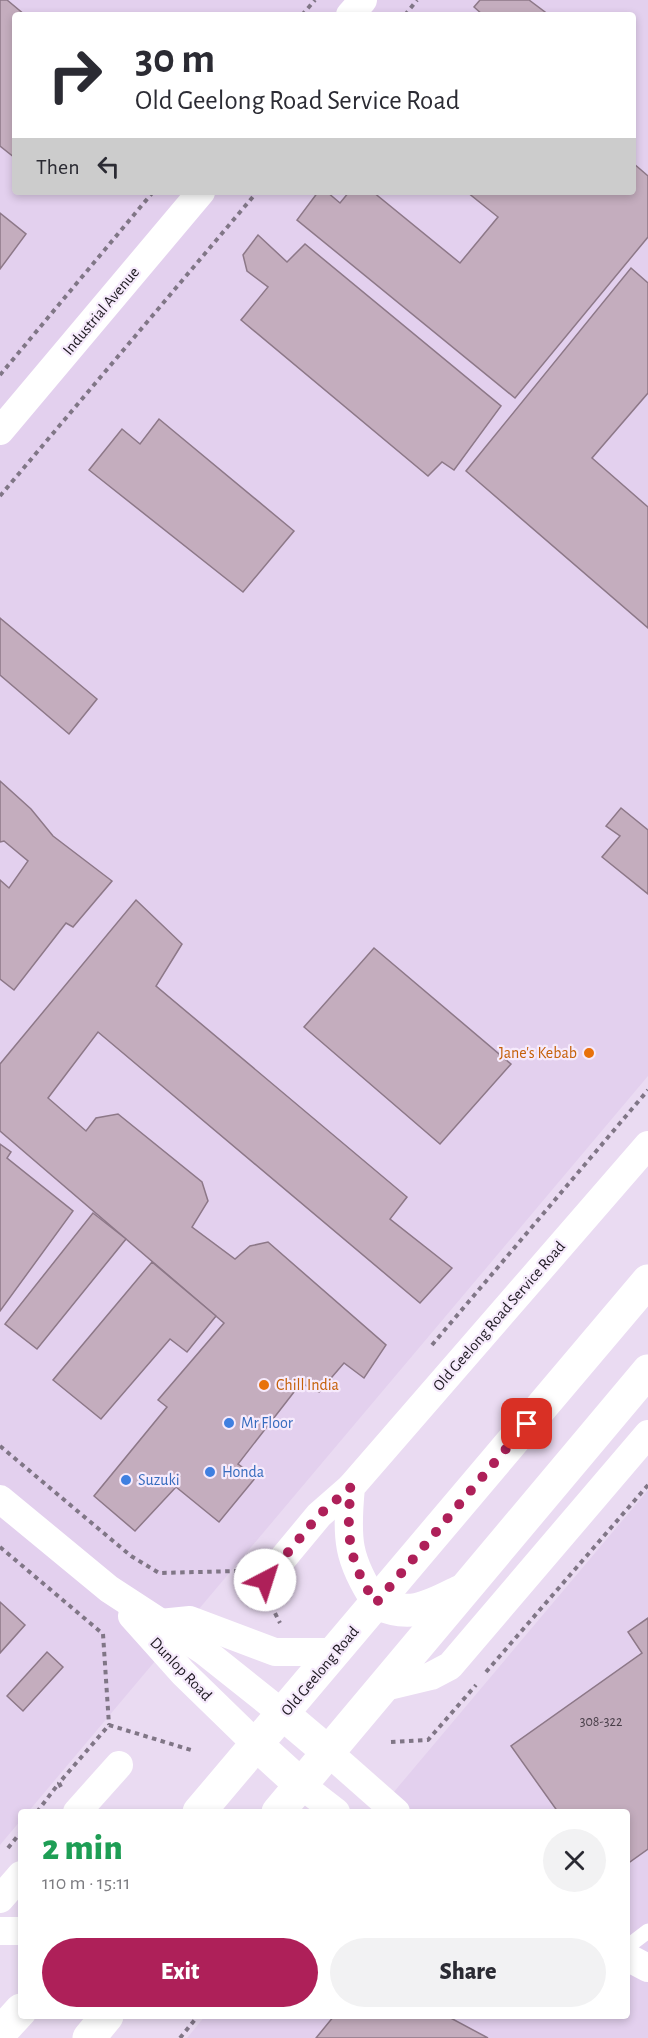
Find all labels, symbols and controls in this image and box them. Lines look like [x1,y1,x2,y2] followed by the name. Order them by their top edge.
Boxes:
[36,36,114,114] icon: right
[135,38,215,80] text: 30 m
[135,87,460,114] text: Old Geelong Road Service Road
[92,150,125,183] icon: left
[36,156,80,178] text: Then
[60,264,142,358] street label: Industrial Avenue
[499,1045,577,1061] place label: Jane's Kebab
[582,1046,596,1060] marker: Jane's Kebab
[430,1238,568,1394] street label: Old Geelong Road Service Road
[276,1377,339,1393] place label: Chill India
[257,1378,271,1392] marker: Chill India
[501,1398,552,1449] pin
[510,1407,543,1440] icon: arrive
[241,1415,294,1431] place label: Mr Floor
[222,1416,236,1430] marker: Mr Floor
[222,1464,264,1480] place label: Honda
[203,1465,217,1479] marker: Honda
[138,1472,180,1488] place label: Suzuki
[119,1473,133,1487] marker: Suzuki
[233,1548,297,1612] position arrow
[278,1623,362,1719] street label: Old Geelong Road
[147,1634,215,1704] street label: Dunlop Road
[580,1715,622,1729] house number: 308-322
[543,1829,606,1892] button: close
[42,1830,123,1866] text: 2 min
[42,1873,130,1893] text: 110 m · 15:11
[42,1938,318,2007] button: Exit
[330,1938,606,2007] button: Share

